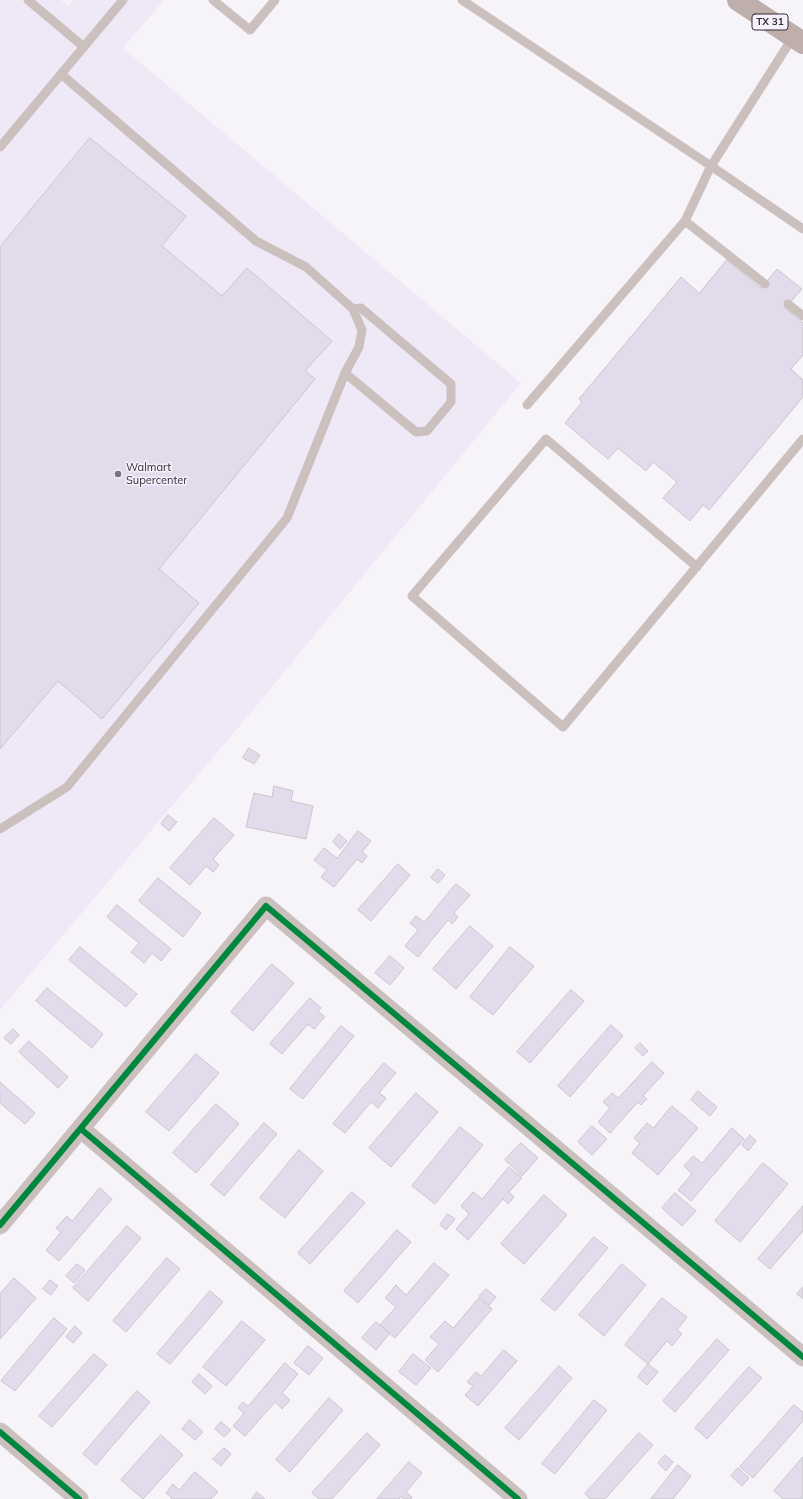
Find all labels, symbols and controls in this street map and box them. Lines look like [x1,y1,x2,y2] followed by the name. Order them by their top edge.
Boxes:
[752,14,788,30] road number: TX 31
[126,461,187,487] place label: Walmart Supercenter
[113,469,123,479] marker: Walmart Supercenter

